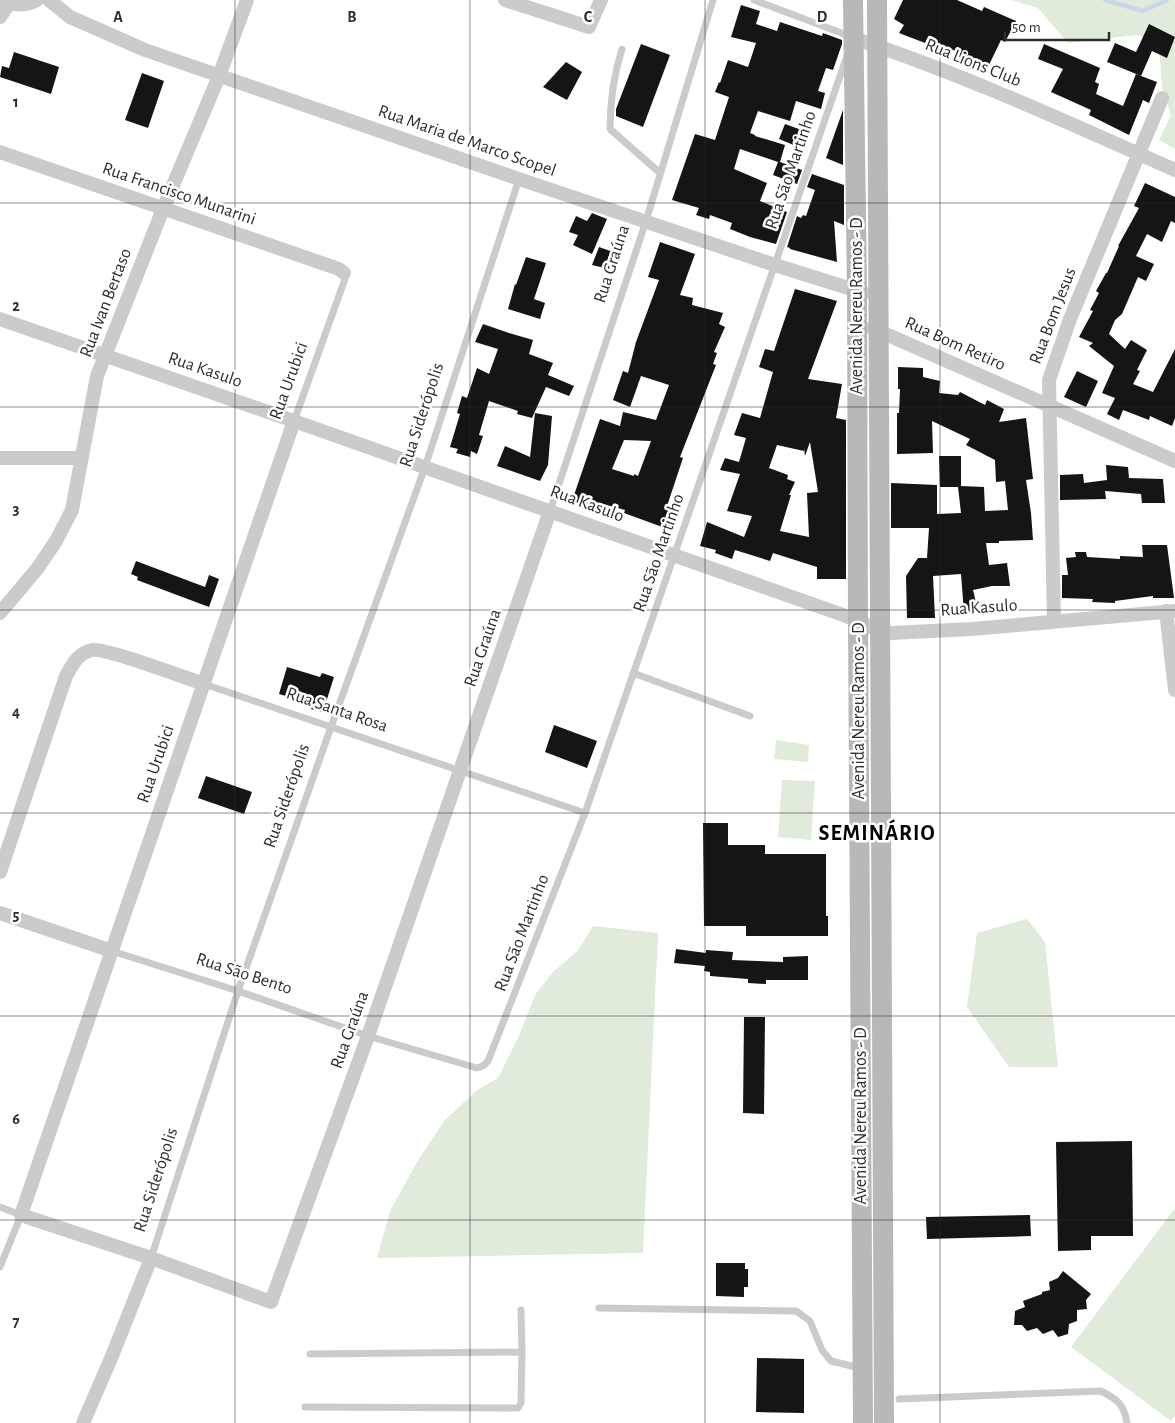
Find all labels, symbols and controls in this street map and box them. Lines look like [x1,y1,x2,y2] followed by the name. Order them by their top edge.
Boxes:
[113,9,123,25] text: A
[347,9,357,25] text: B
[584,9,593,25] text: C
[817,9,828,25] text: D
[1005,10,1109,42] scale bar
[1012,20,1041,35] text: 50 m
[922,36,1024,90] street label: Rua Lions Club
[13,94,19,110] text: 1
[376,102,558,180] street label: Rua Maria de Marco Scopel
[762,108,820,232] street label: Rua São Martinho
[100,159,258,229] street label: Rua Francisco Munarini
[848,217,866,395] street label: Avenida Nereu Ramos - D
[591,223,633,305] street label: Rua Graúna
[77,246,135,360] street label: Rua Ivan Bertaso
[1026,265,1080,367] street label: Rua Bom Jesus
[12,298,20,314] text: 2
[902,314,1008,374] street label: Rua Bom Retiro
[267,340,311,422] street label: Rua Urubici
[166,349,245,391] street label: Rua Kasulo
[397,361,447,469] street label: Rua Siderópolis
[548,482,627,526] street label: Rua Kasulo
[630,491,688,615] street label: Rua São Martinho
[13,501,20,517] text: 3
[940,596,1018,620] street label: Rua Kasulo
[461,607,505,689] street label: Rua Graúna
[850,622,868,800] street label: Avenida Nereu Ramos - D
[284,684,390,736] street label: Rua Santa Rosa
[12,704,20,720] text: 4
[134,723,178,805] street label: Rua Urubici
[261,742,313,850] street label: Rua Siderópolis
[818,819,936,844] district label: SEMINÁRIO
[491,872,553,994] street label: Rua São Martinho
[13,907,20,923] text: 5
[194,950,294,998] street label: Rua São Bento
[328,989,372,1071] street label: Rua Graúna
[852,1027,870,1205] street label: Avenida Nereu Ramos - D
[12,1111,20,1127] text: 6
[131,1126,181,1234] street label: Rua Siderópolis
[13,1314,20,1330] text: 7

